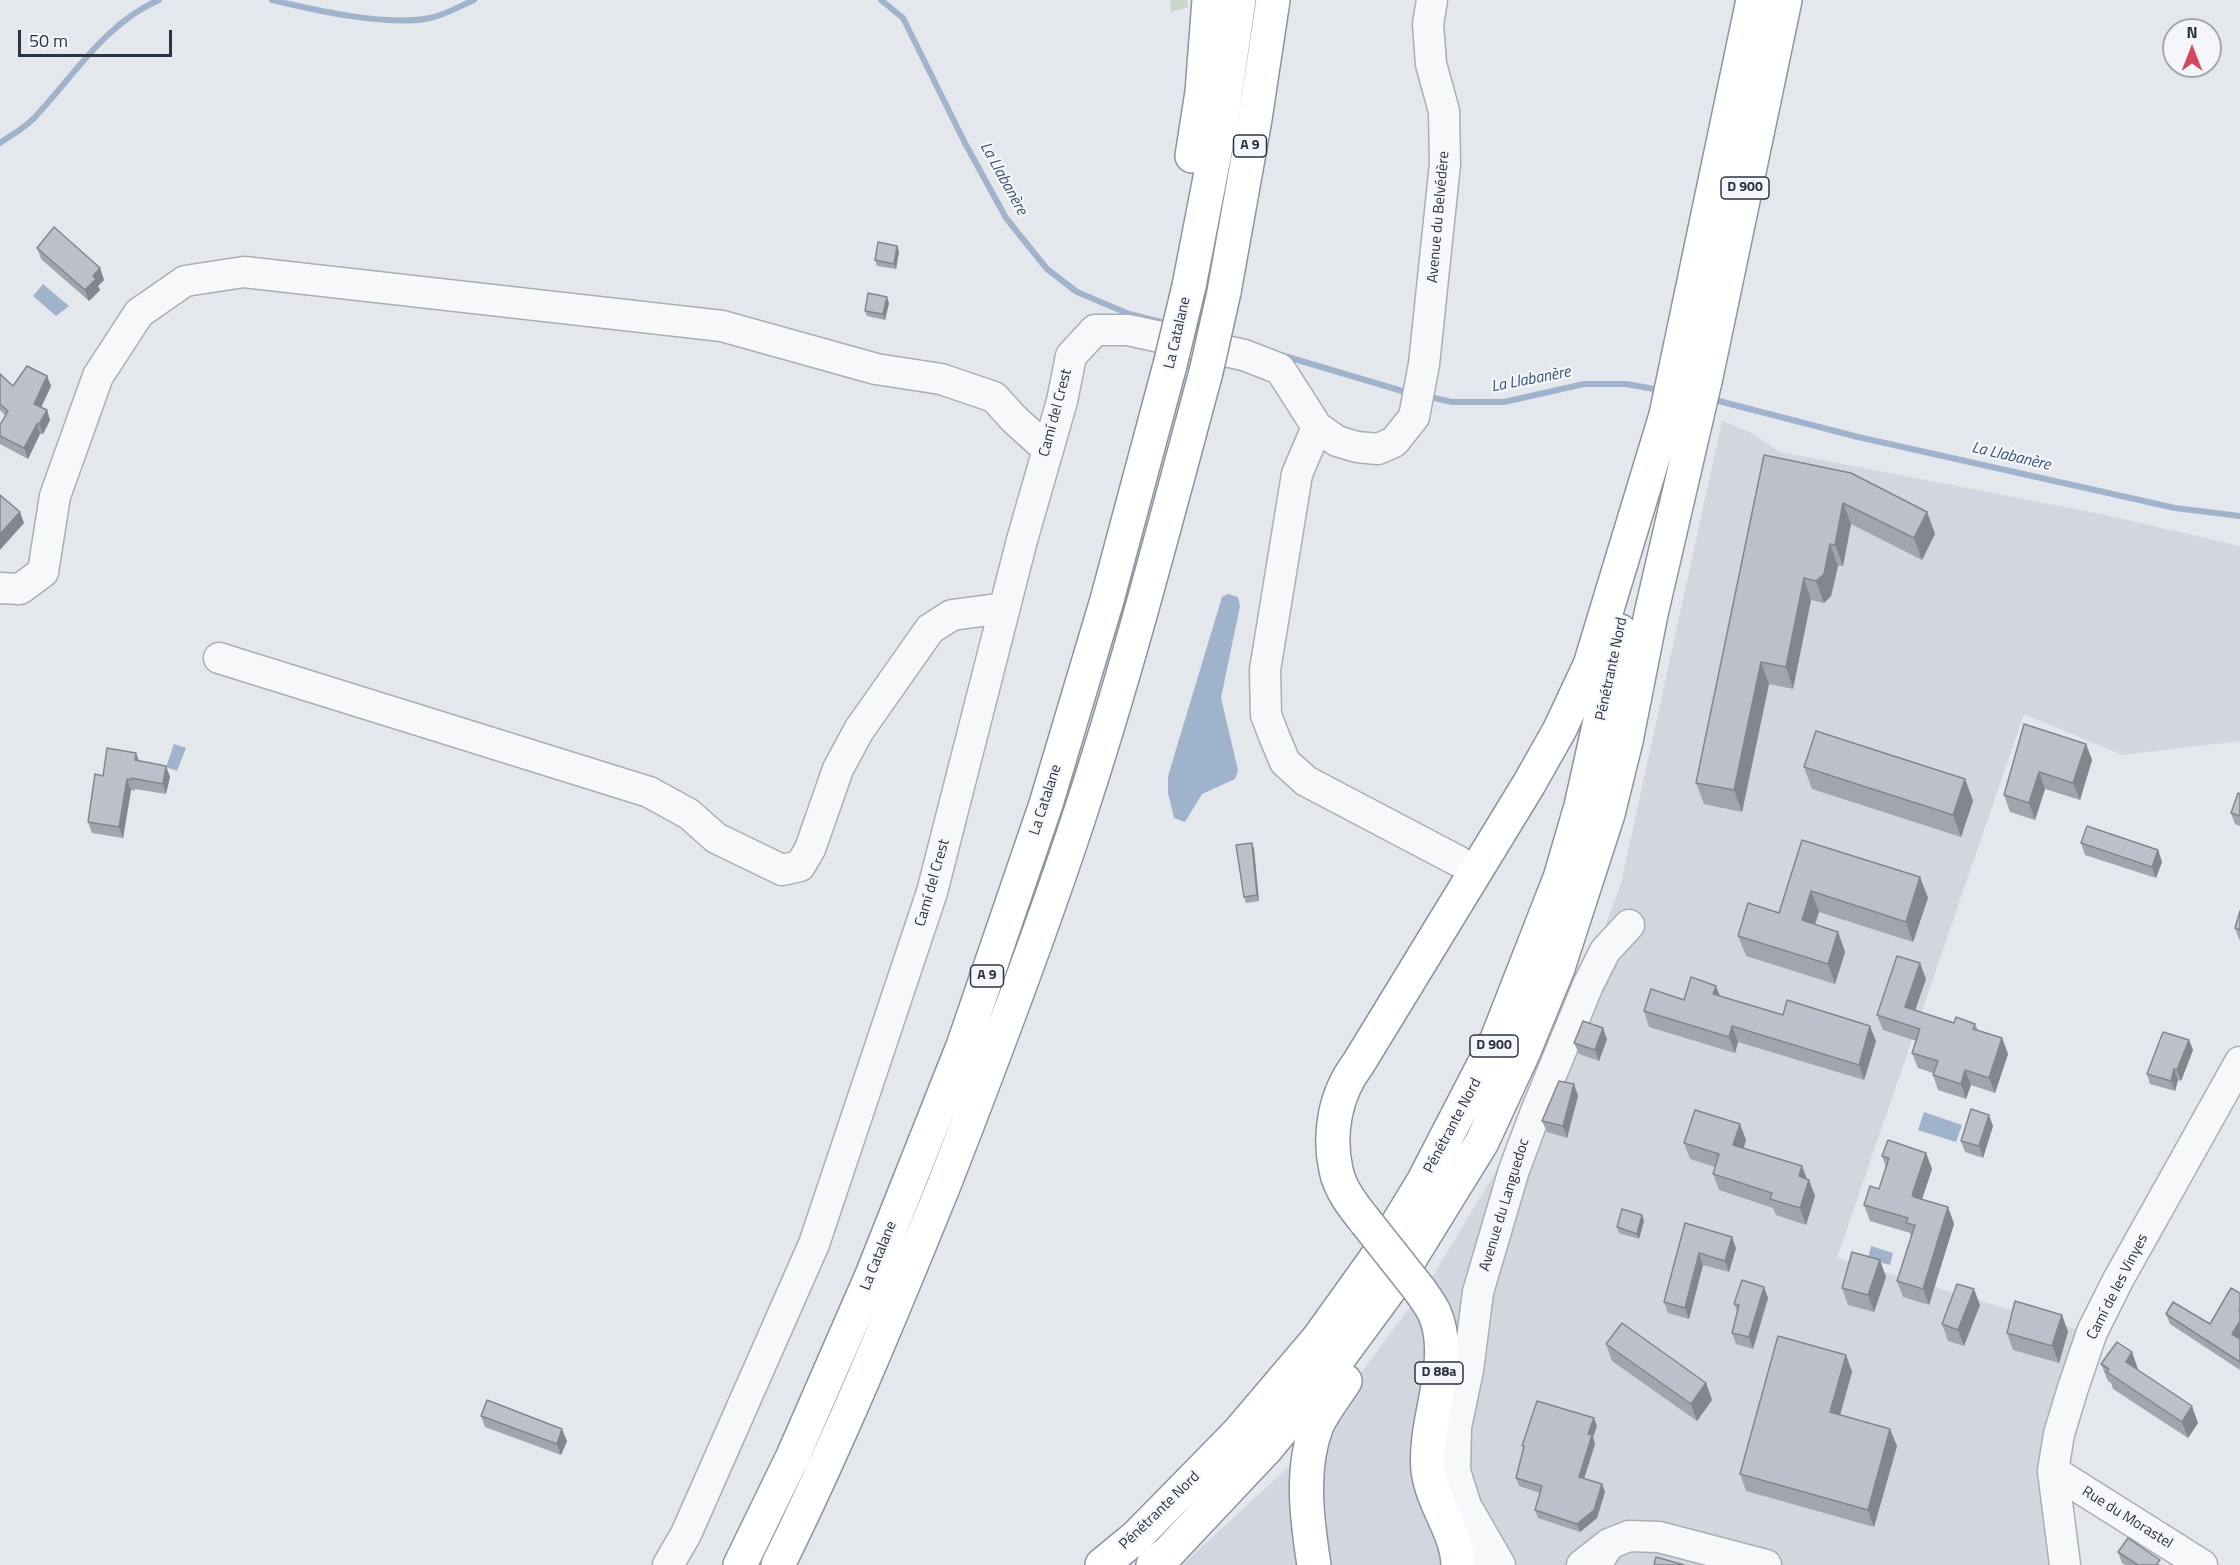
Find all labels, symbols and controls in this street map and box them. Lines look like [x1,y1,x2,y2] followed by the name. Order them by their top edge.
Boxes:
[21,18,176,56] scale bar
[2162,18,2222,78] north arrow
[2186,20,2198,44] text: N
[29,27,68,54] text: 50 m
[1234,135,1266,157] road number: A 9
[975,139,1031,219] water label: La Llabanère
[1424,150,1454,284] street label: Avenue du Belvédère
[1721,177,1769,199] road number: D 900
[1161,295,1195,371] street label: La Catalane
[1490,363,1572,397] water label: La Llabanère
[1036,367,1076,459] street label: Camí del Crest
[1970,439,2052,475] water label: La Llabanère
[1592,616,1632,722] street label: Pénétrante Nord
[1026,762,1066,838] street label: La Catalane
[912,837,954,929] street label: Camí del Crest
[970,965,1004,987] road number: A 9
[1470,1035,1518,1057] road number: D 900
[1420,1075,1486,1177] street label: Pénétrante Nord
[1476,1136,1534,1274] street label: Avenue du Languedoc
[857,1219,901,1293] street label: La Catalane
[2084,1231,2152,1343] street label: Camí de les Vinyes
[1415,1362,1463,1384] road number: D 88a
[1116,1468,1204,1554] street label: Pénétrante Nord
[2078,1483,2176,1553] street label: Rue du Morastel

